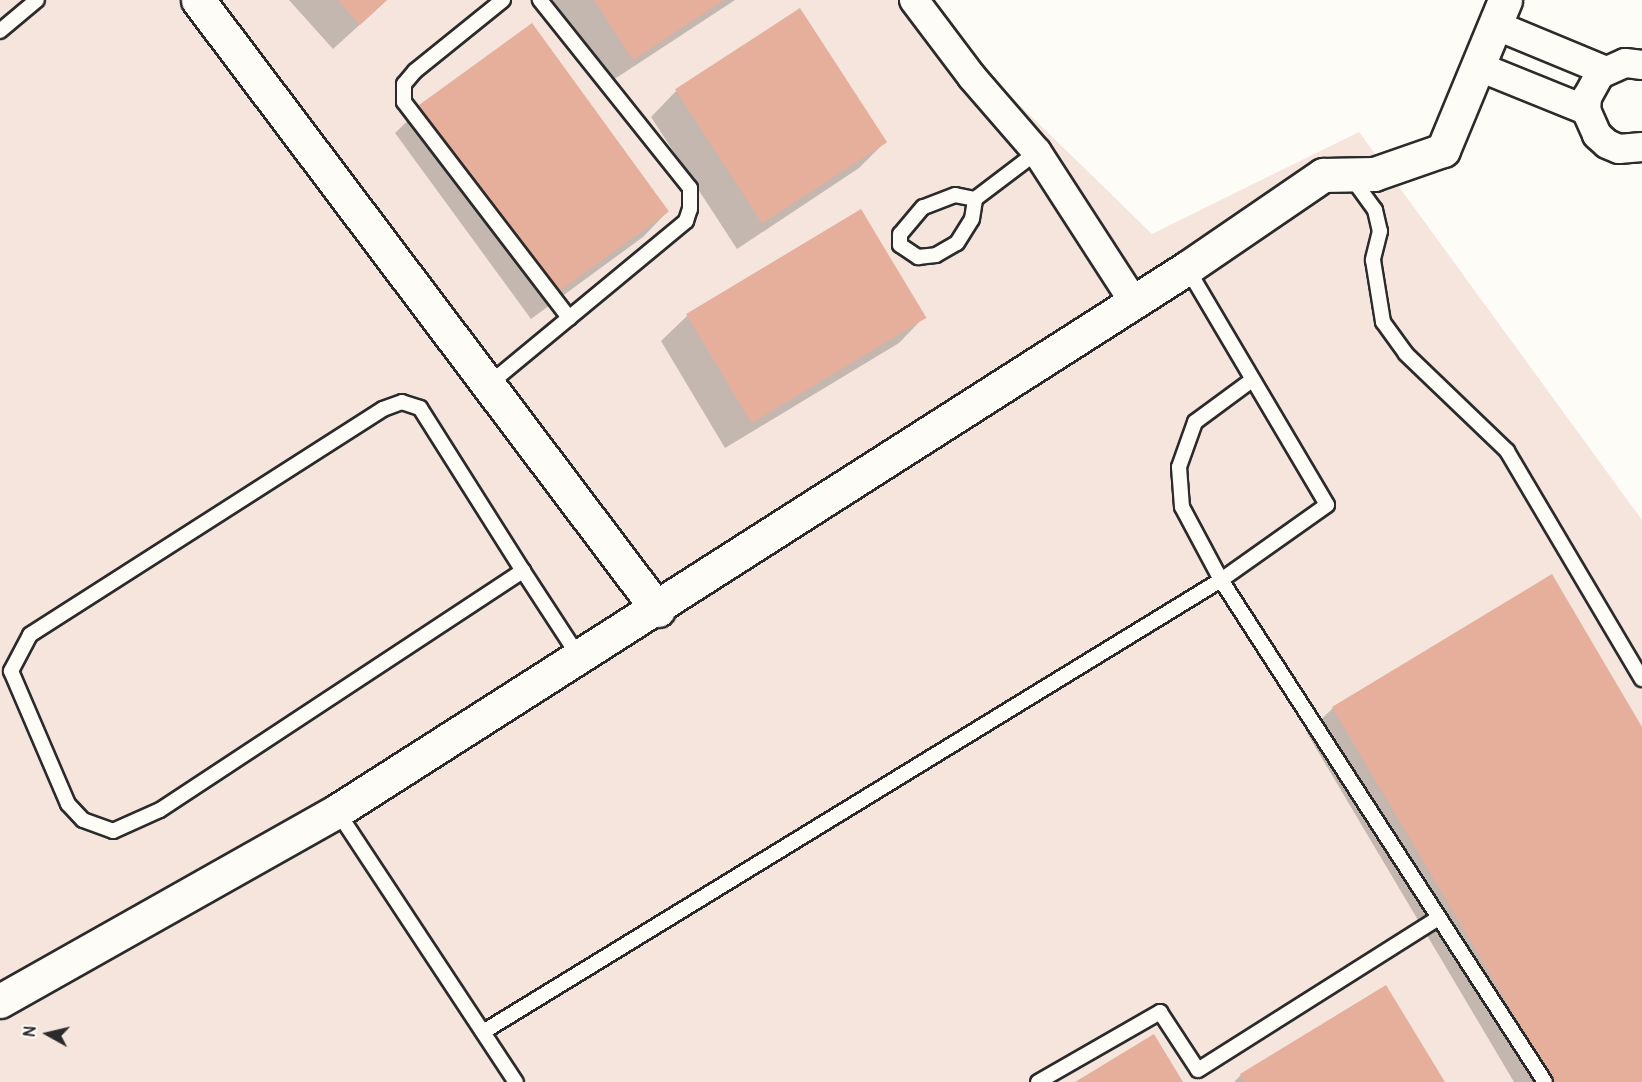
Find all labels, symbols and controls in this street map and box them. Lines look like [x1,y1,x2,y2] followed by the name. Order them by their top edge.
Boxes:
[18,1004,78,1064] north arrow
[20,1025,41,1038] text: N

